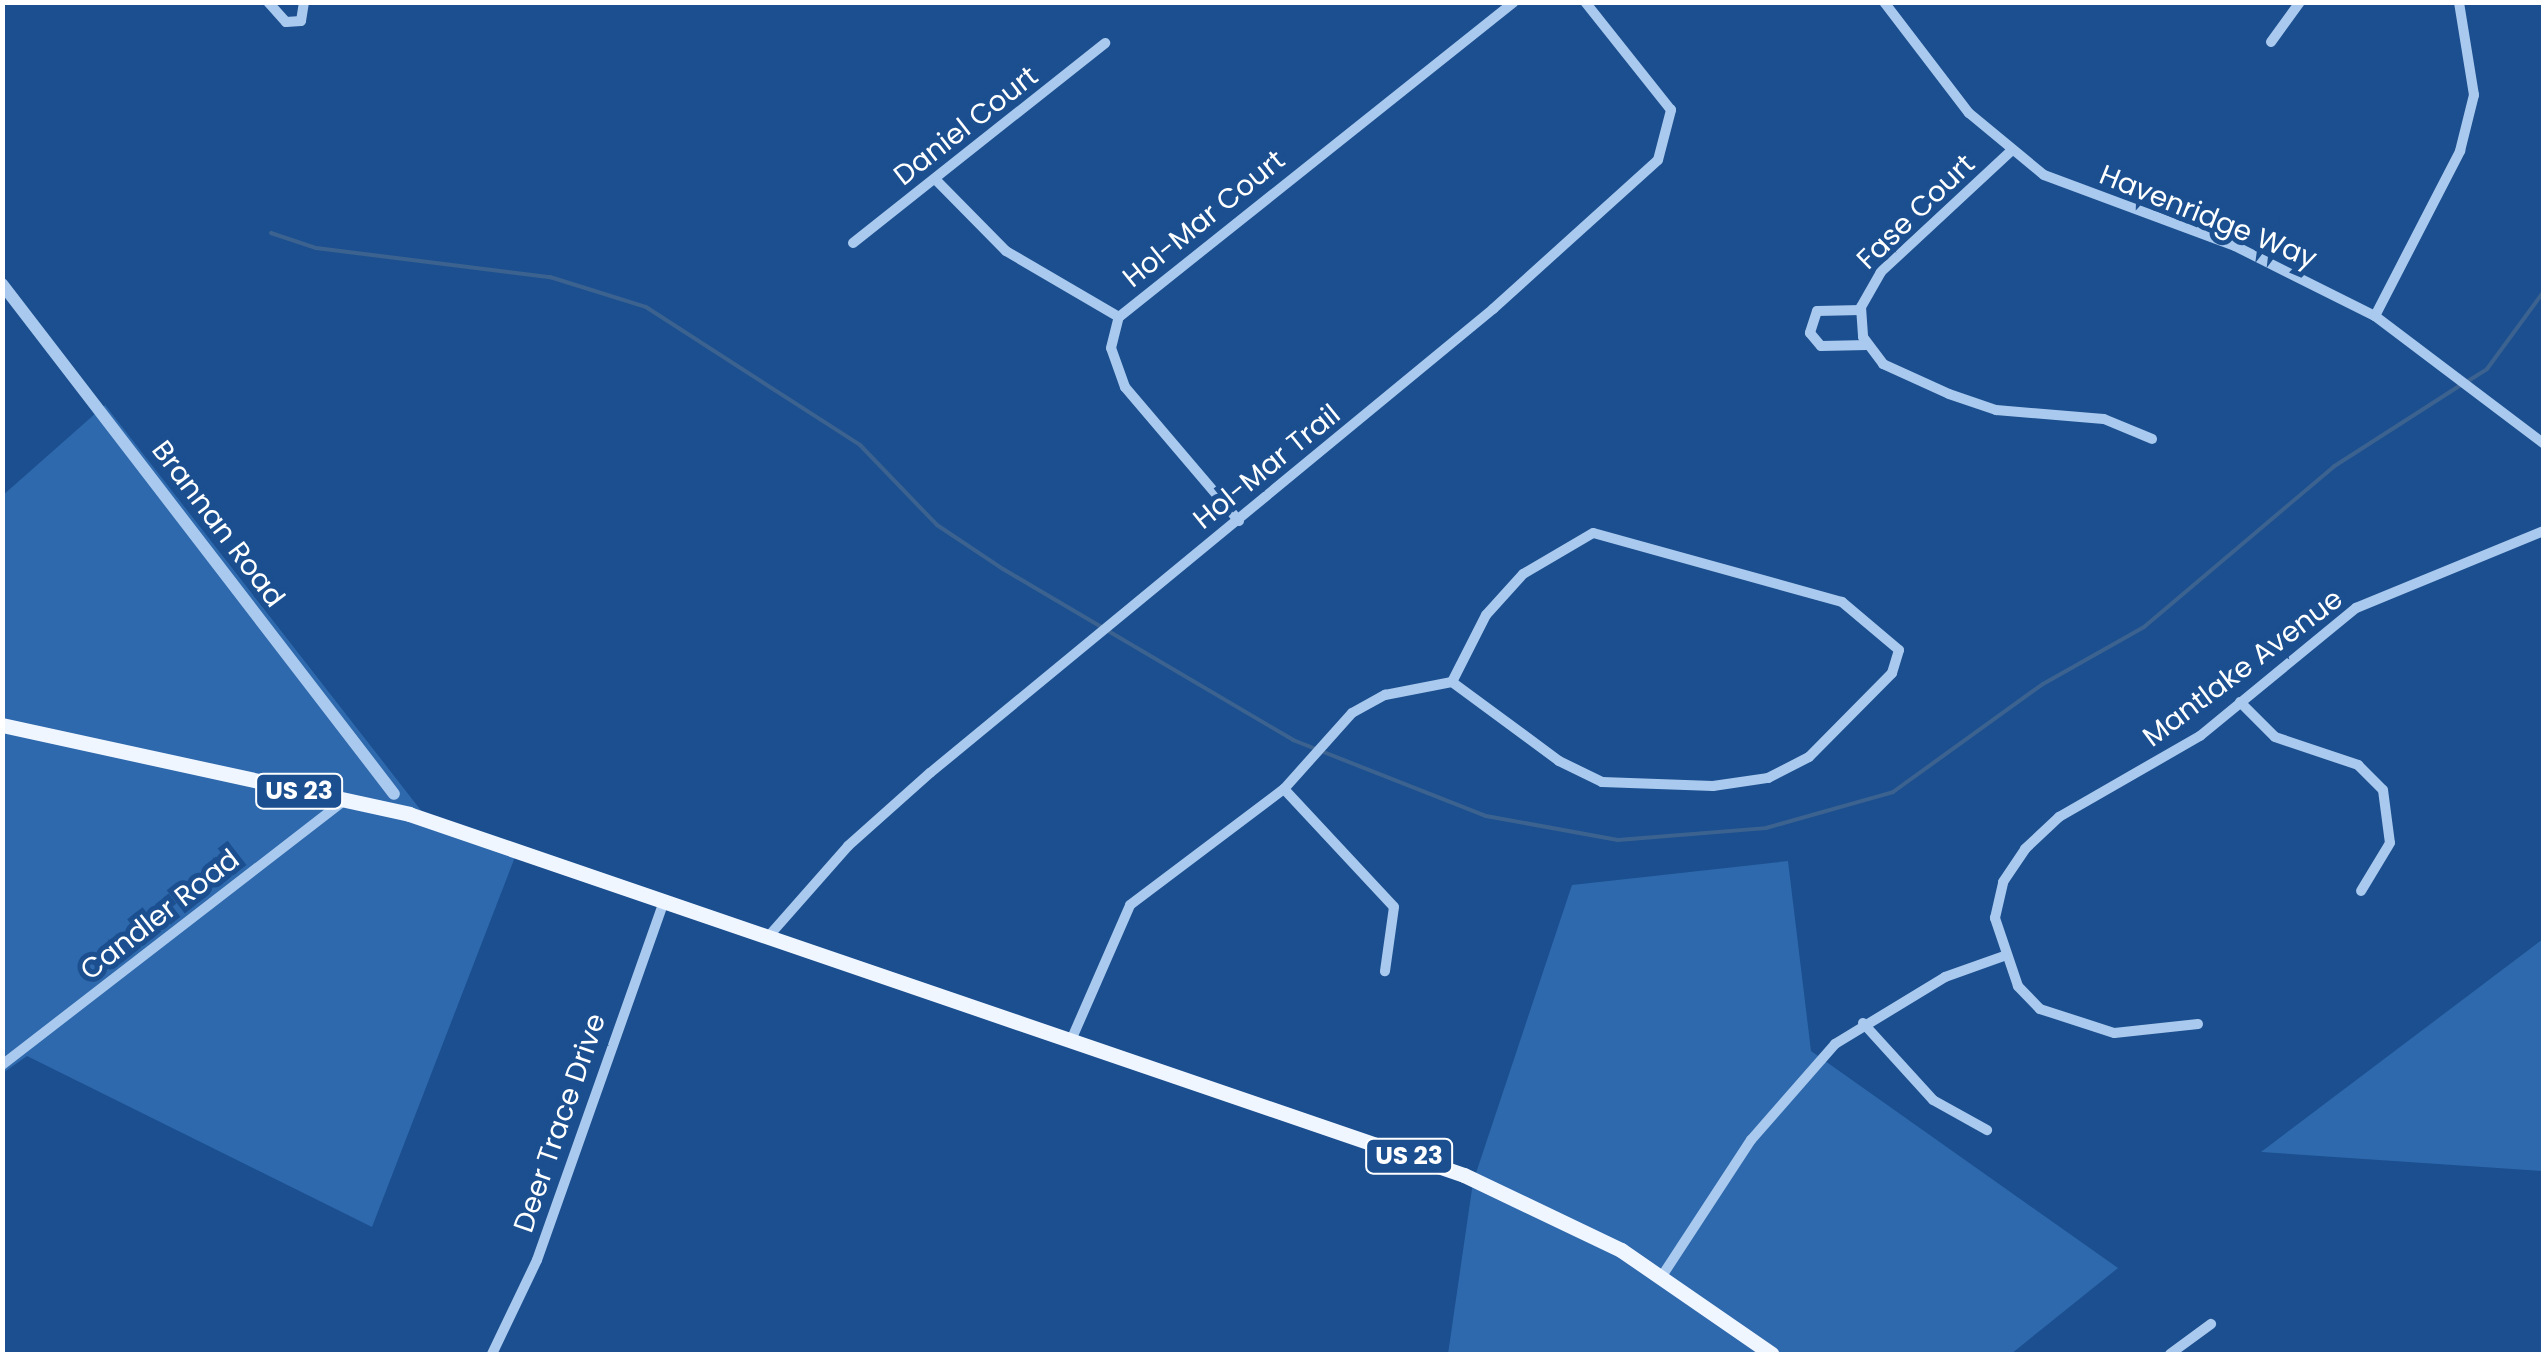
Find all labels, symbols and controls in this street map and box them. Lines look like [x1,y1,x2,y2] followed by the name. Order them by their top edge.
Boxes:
[887,59,1045,193] street label: Daniel Court
[1116,143,1292,295] street label: Hol-Mar Court
[1850,148,1982,276] street label: Fase Court
[2094,158,2322,276] street label: Havenridge Way
[1187,398,1347,536] street label: Hol-Mar Trail
[145,434,291,614] street label: Brannan Road
[2137,582,2349,754] street label: Mantlake Avenue
[254,771,344,811] road number: US 23
[74,843,246,987] street label: Candler Road
[507,1009,613,1237] street label: Deer Trace Drive
[1364,1136,1454,1176] road number: US 23

